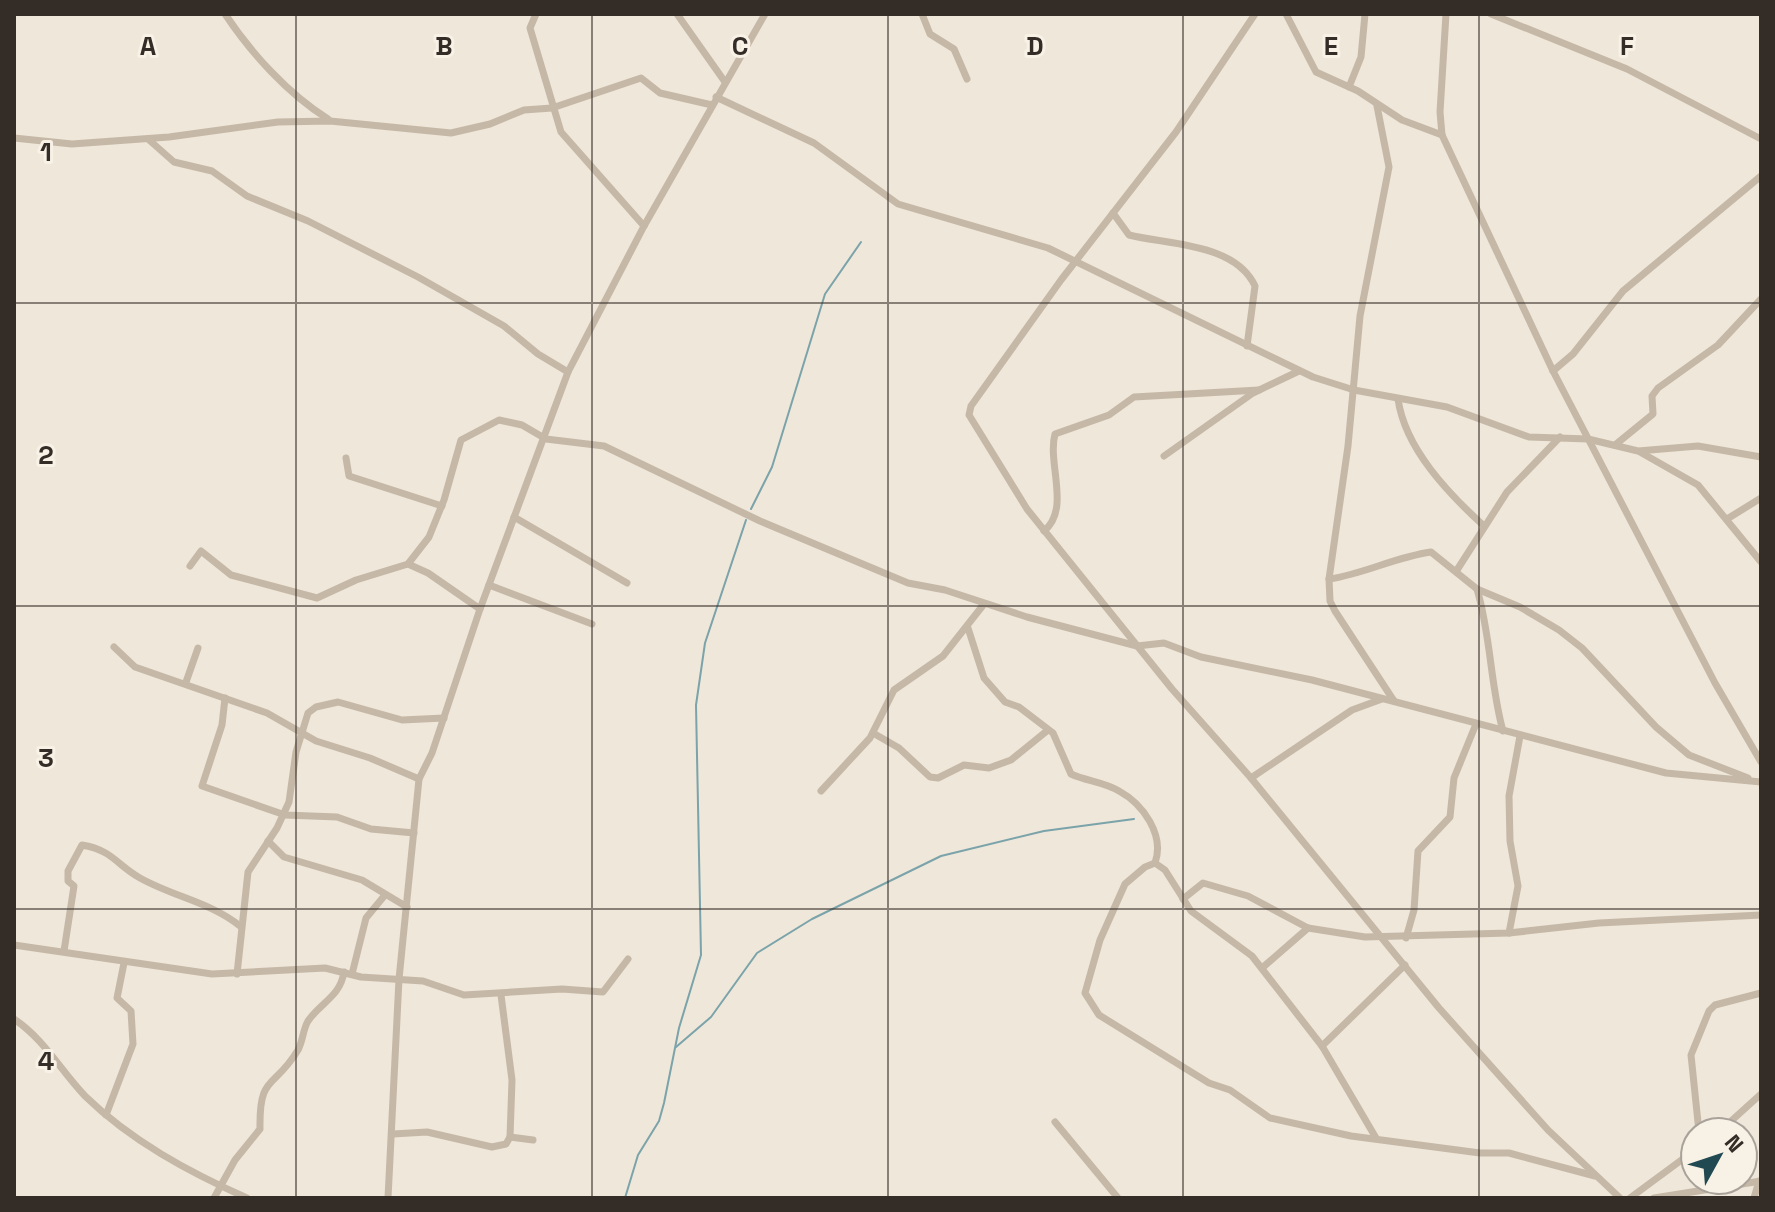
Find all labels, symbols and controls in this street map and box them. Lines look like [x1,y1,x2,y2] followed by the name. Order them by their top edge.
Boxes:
[140,29,157,63] text: A
[435,29,453,63] text: B
[732,29,748,63] text: C
[1026,29,1044,63] text: D
[1324,29,1338,63] text: E
[1620,29,1634,63] text: F
[40,135,52,169] text: 1
[38,438,54,472] text: 2
[38,741,54,775] text: 3
[38,1044,54,1078] text: 4
[1679,1116,1759,1196] north arrow
[1719,1128,1750,1158] text: N

